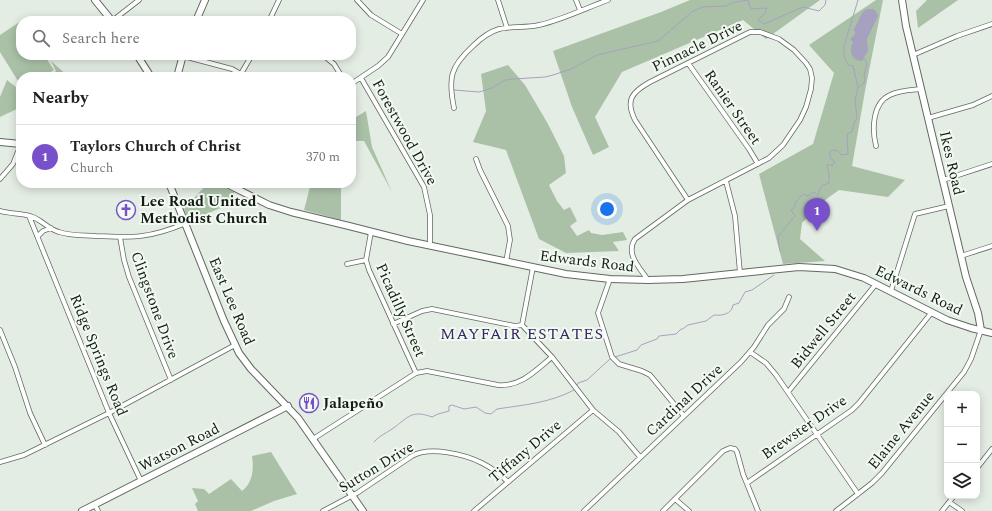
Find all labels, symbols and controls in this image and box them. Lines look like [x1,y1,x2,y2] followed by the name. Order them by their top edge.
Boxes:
[648,15,746,78] street label: Pinnacle Drive
[16,16,356,60] search box
[30,27,52,49] icon: search
[62,27,140,50] text: Search here
[698,65,767,150] street label: Ranier Street
[366,75,443,190] street label: Forestwood Drive
[32,85,88,111] text: Nearby
[933,129,970,197] street label: Ikes Road
[70,135,241,158] text: Taylors Church of Christ
[41,147,49,167] text: 1
[306,147,340,167] text: 370 m
[70,158,113,178] text: Church
[140,190,267,230] place label: Lee Road United Methodist Church
[804,198,830,231] pin: 1
[115,199,137,221] church icon: Lee Road United Methodist Church
[597,199,617,219] your location
[538,244,636,279] street label: Edwards Road
[124,248,185,362] street label: Clingstone Drive
[203,253,261,349] street label: East Lee Road
[369,259,432,361] street label: Picadilly Street
[871,259,967,322] street label: Edwards Road
[785,287,862,374] street label: Bidwell Street
[64,291,134,420] street label: Ridge Springs Road
[440,322,604,346] district label: MAYFAIR ESTATES
[641,359,728,442] street label: Cardinal Drive
[862,386,940,475] street label: Elaine Avenue
[757,389,852,465] street label: Brewster Drive
[944,391,980,499] map controls
[944,391,980,427] button: +
[298,392,320,414] restaurant icon: Jalapeño
[323,392,383,415] place label: Jalapeño
[484,414,567,489] street label: Tiffany Drive
[135,417,224,478] street label: Watson Road
[944,427,980,463] button: −
[334,436,418,499] street label: Sutton Drive
[944,463,980,499] button: layers

